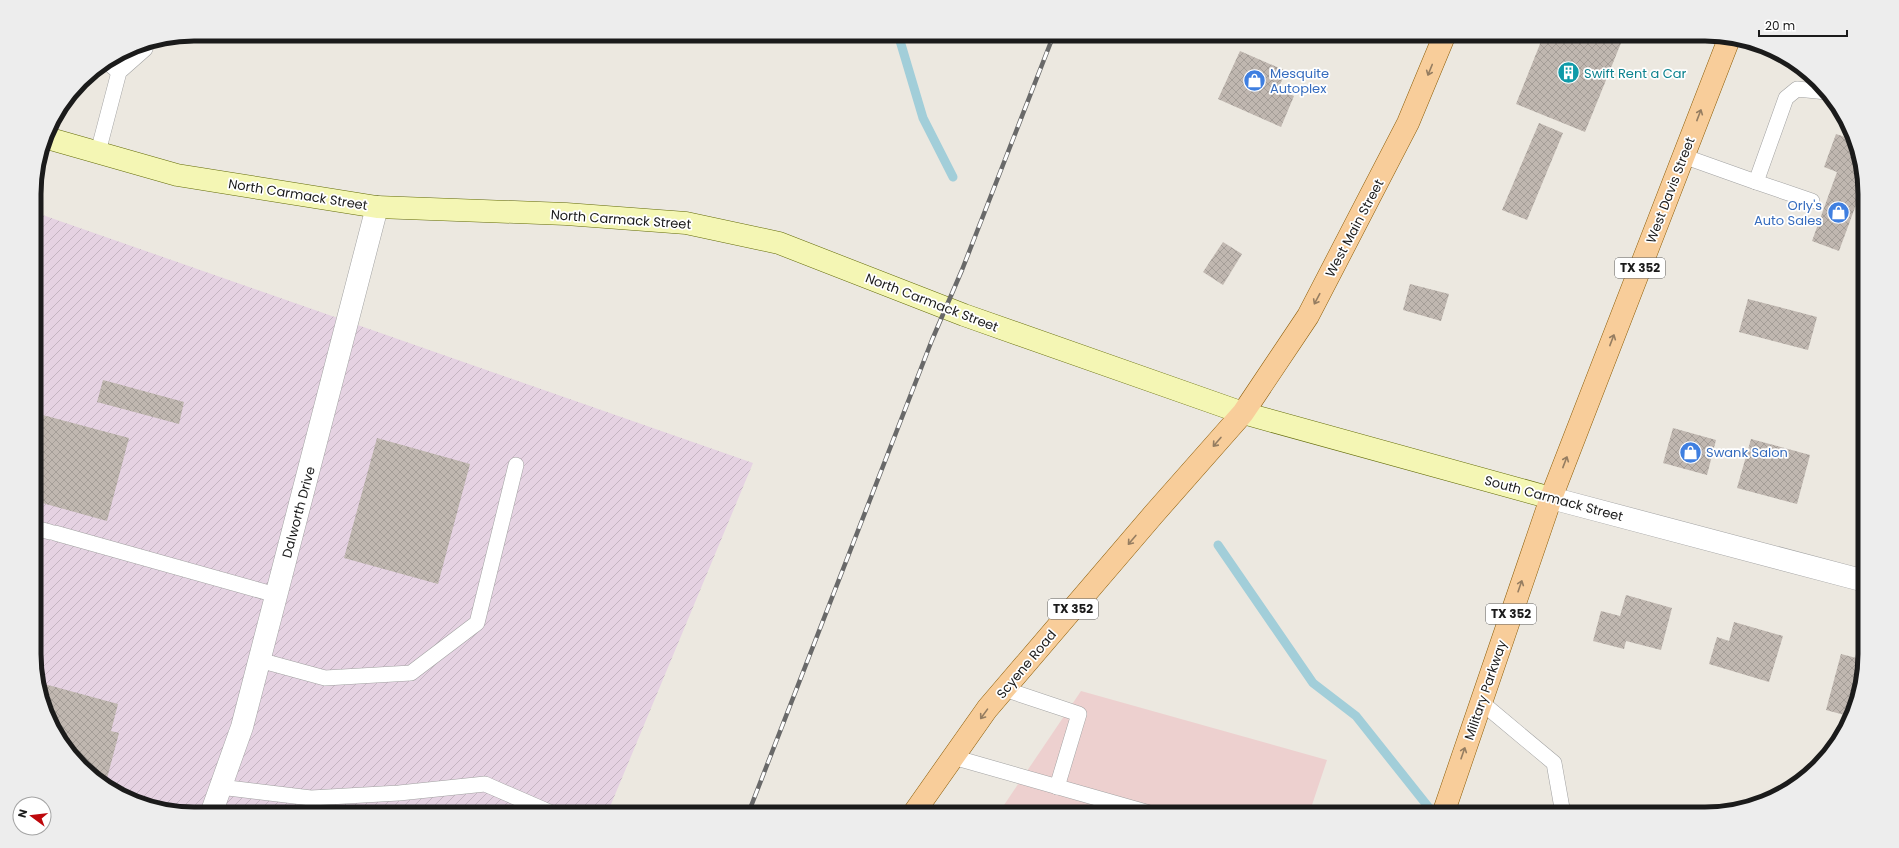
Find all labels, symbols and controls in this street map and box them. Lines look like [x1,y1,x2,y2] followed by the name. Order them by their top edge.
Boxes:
[1759,12,1847,38] scale bar
[1765,17,1795,34] text: 20 m
[1555,60,1581,86] building icon: Swift Rent a Car
[1270,64,1329,98] place label: Mesquite Autoplex
[1426,64,1434,76] one-way arrow
[1584,64,1687,83] place label: Swift Rent a Car
[1241,67,1267,93] shop icon: Mesquite Autoplex
[1696,109,1704,121] one-way arrow
[1641,134,1700,246] street label: West Davis Street
[227,174,369,215] street label: North Carmack Street
[1321,176,1388,281] street label: West Main Street
[1754,196,1822,230] place label: Orly's Auto Sales
[1825,199,1851,225] shop icon: Orly's Auto Sales
[550,205,692,234] street label: North Carmack Street
[1615,258,1665,278] road number: TX 352
[863,268,1001,337] street label: North Carmack Street
[1312,293,1320,305] one-way arrow
[1608,335,1616,347] one-way arrow
[1213,437,1222,447] one-way arrow
[1677,439,1703,465] shop icon: Swank Salon
[1706,443,1788,462] place label: Swank Salon
[1561,456,1569,468] one-way arrow
[277,464,320,560] street label: Dalworth Drive
[1482,471,1626,526] street label: South Carmack Street
[1127,534,1136,545] one-way arrow
[1517,581,1525,593] one-way arrow
[1048,599,1098,619] road number: TX 352
[1486,604,1536,624] road number: TX 352
[992,626,1061,703] street label: Scyene Road
[1459,637,1512,743] street label: Military Parkway
[980,708,988,719] one-way arrow
[1460,747,1468,759] one-way arrow
[12,796,52,836] north arrow
[14,807,31,819] text: N

